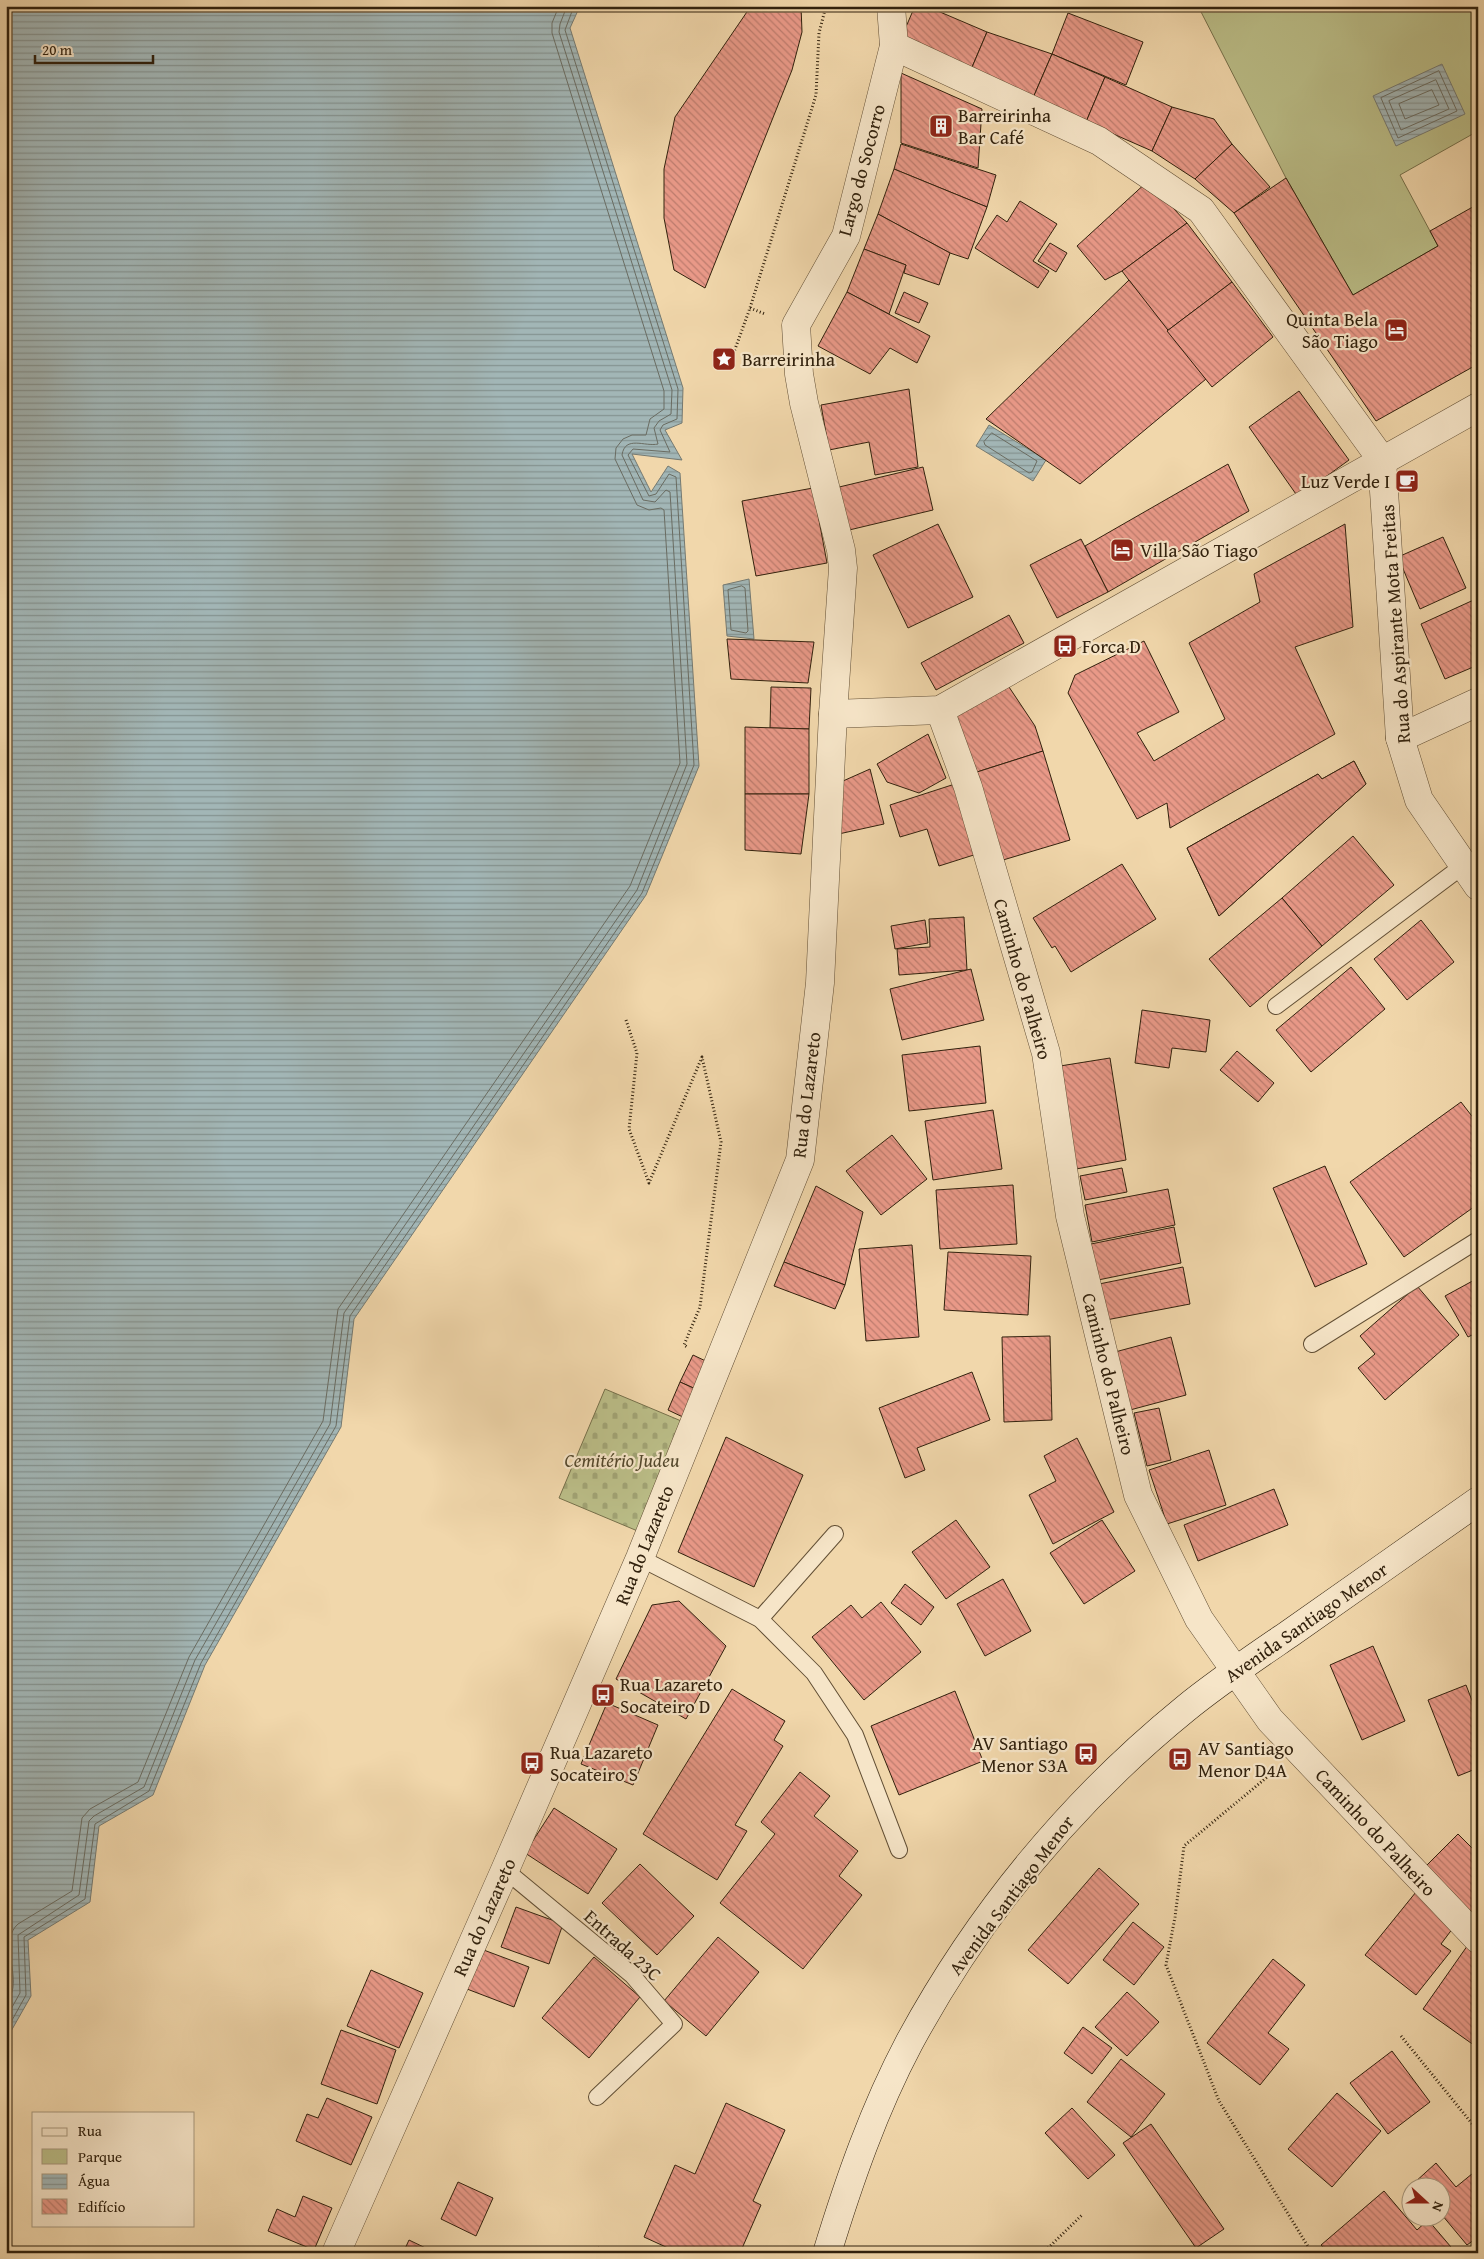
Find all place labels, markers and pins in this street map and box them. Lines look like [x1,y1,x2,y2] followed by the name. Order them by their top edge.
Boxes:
[958,101,1051,151] place label: Barreirinha Bar Café
[928,113,954,139] building icon: Barreirinha Bar Café
[1286,305,1378,355] place label: Quinta Bela São Tiago
[1383,317,1409,343] hotel icon: Quinta Bela São Tiago
[742,345,835,373] place label: Barreirinha
[711,346,737,372] place icon: Barreirinha
[1301,467,1390,495] place label: Luz Verde I
[1394,468,1420,494] cafe icon: Luz Verde I
[1140,536,1258,564] place label: Villa São Tiago
[1109,537,1135,563] hotel icon: Villa São Tiago
[1082,632,1141,660] place label: Forca D
[1052,633,1078,659] bus stop icon: Forca D
[620,1670,723,1720] place label: Rua Lazareto Socateiro D
[590,1682,616,1708] bus stop icon: Rua Lazareto Socateiro D
[972,1729,1068,1779] place label: AV Santiago Menor S3A
[1198,1734,1294,1784] place label: AV Santiago Menor D4A
[550,1738,653,1788] place label: Rua Lazareto Socateiro S
[1073,1741,1099,1767] bus stop icon: AV Santiago Menor S3A
[1167,1746,1193,1772] bus stop icon: AV Santiago Menor D4A
[519,1750,545,1776] bus stop icon: Rua Lazareto Socateiro S

